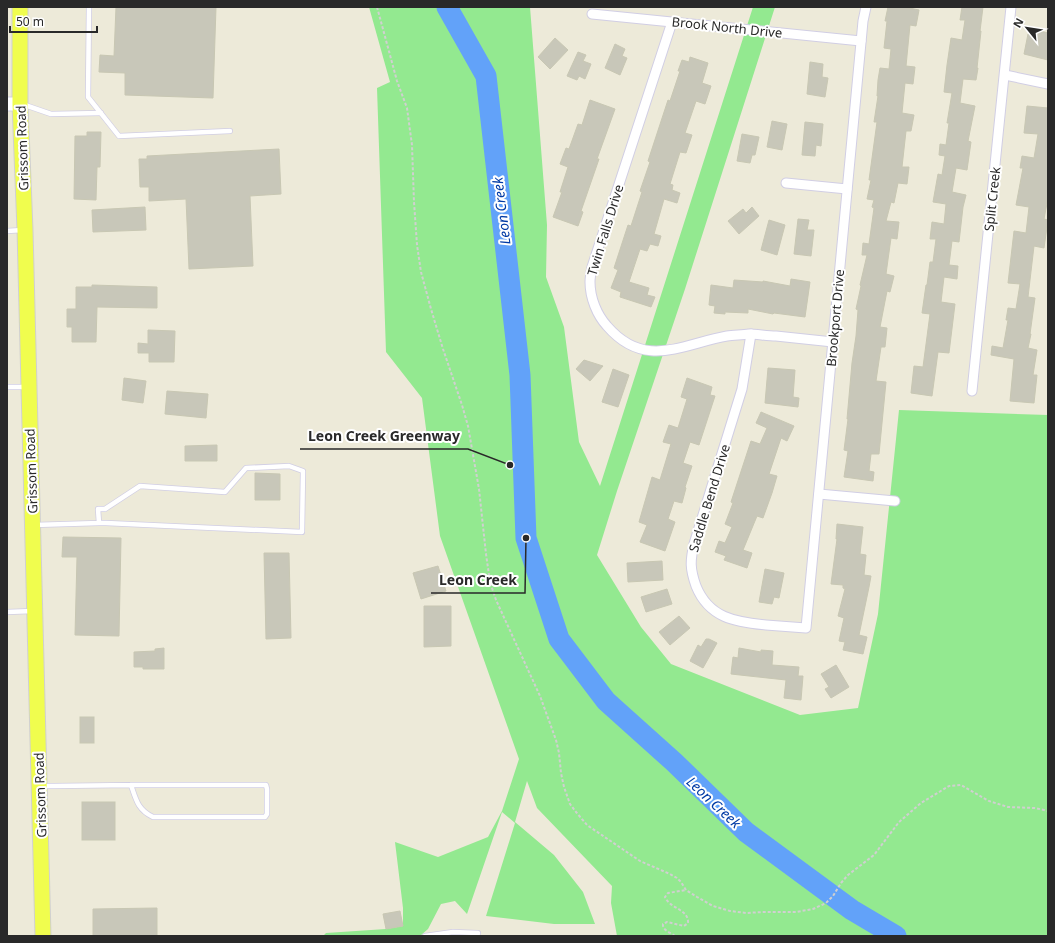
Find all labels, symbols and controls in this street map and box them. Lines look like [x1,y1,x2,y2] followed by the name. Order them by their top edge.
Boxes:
[10,8,97,34] scale bar
[1007,8,1047,48] north arrow
[671,12,783,42] street label: Brook North Drive
[16,13,44,30] text: 50 m
[1009,15,1027,30] text: N
[12,105,32,191] street label: Grissom Road
[980,166,1004,232] street label: Split Creek
[487,175,515,246] water label: Leon Creek
[583,182,627,278] street label: Twin Falls Drive
[822,269,848,367] street label: Brookport Drive
[300,423,468,449] callout: Leon Creek Greenway
[308,426,460,445] text: Leon Creek Greenway
[21,428,41,514] street label: Grissom Road
[684,442,734,554] street label: Saddle Bend Drive
[431,567,525,593] callout: Leon Creek
[439,570,517,589] text: Leon Creek
[30,752,50,838] street label: Grissom Road
[683,772,746,833] water label: Leon Creek

